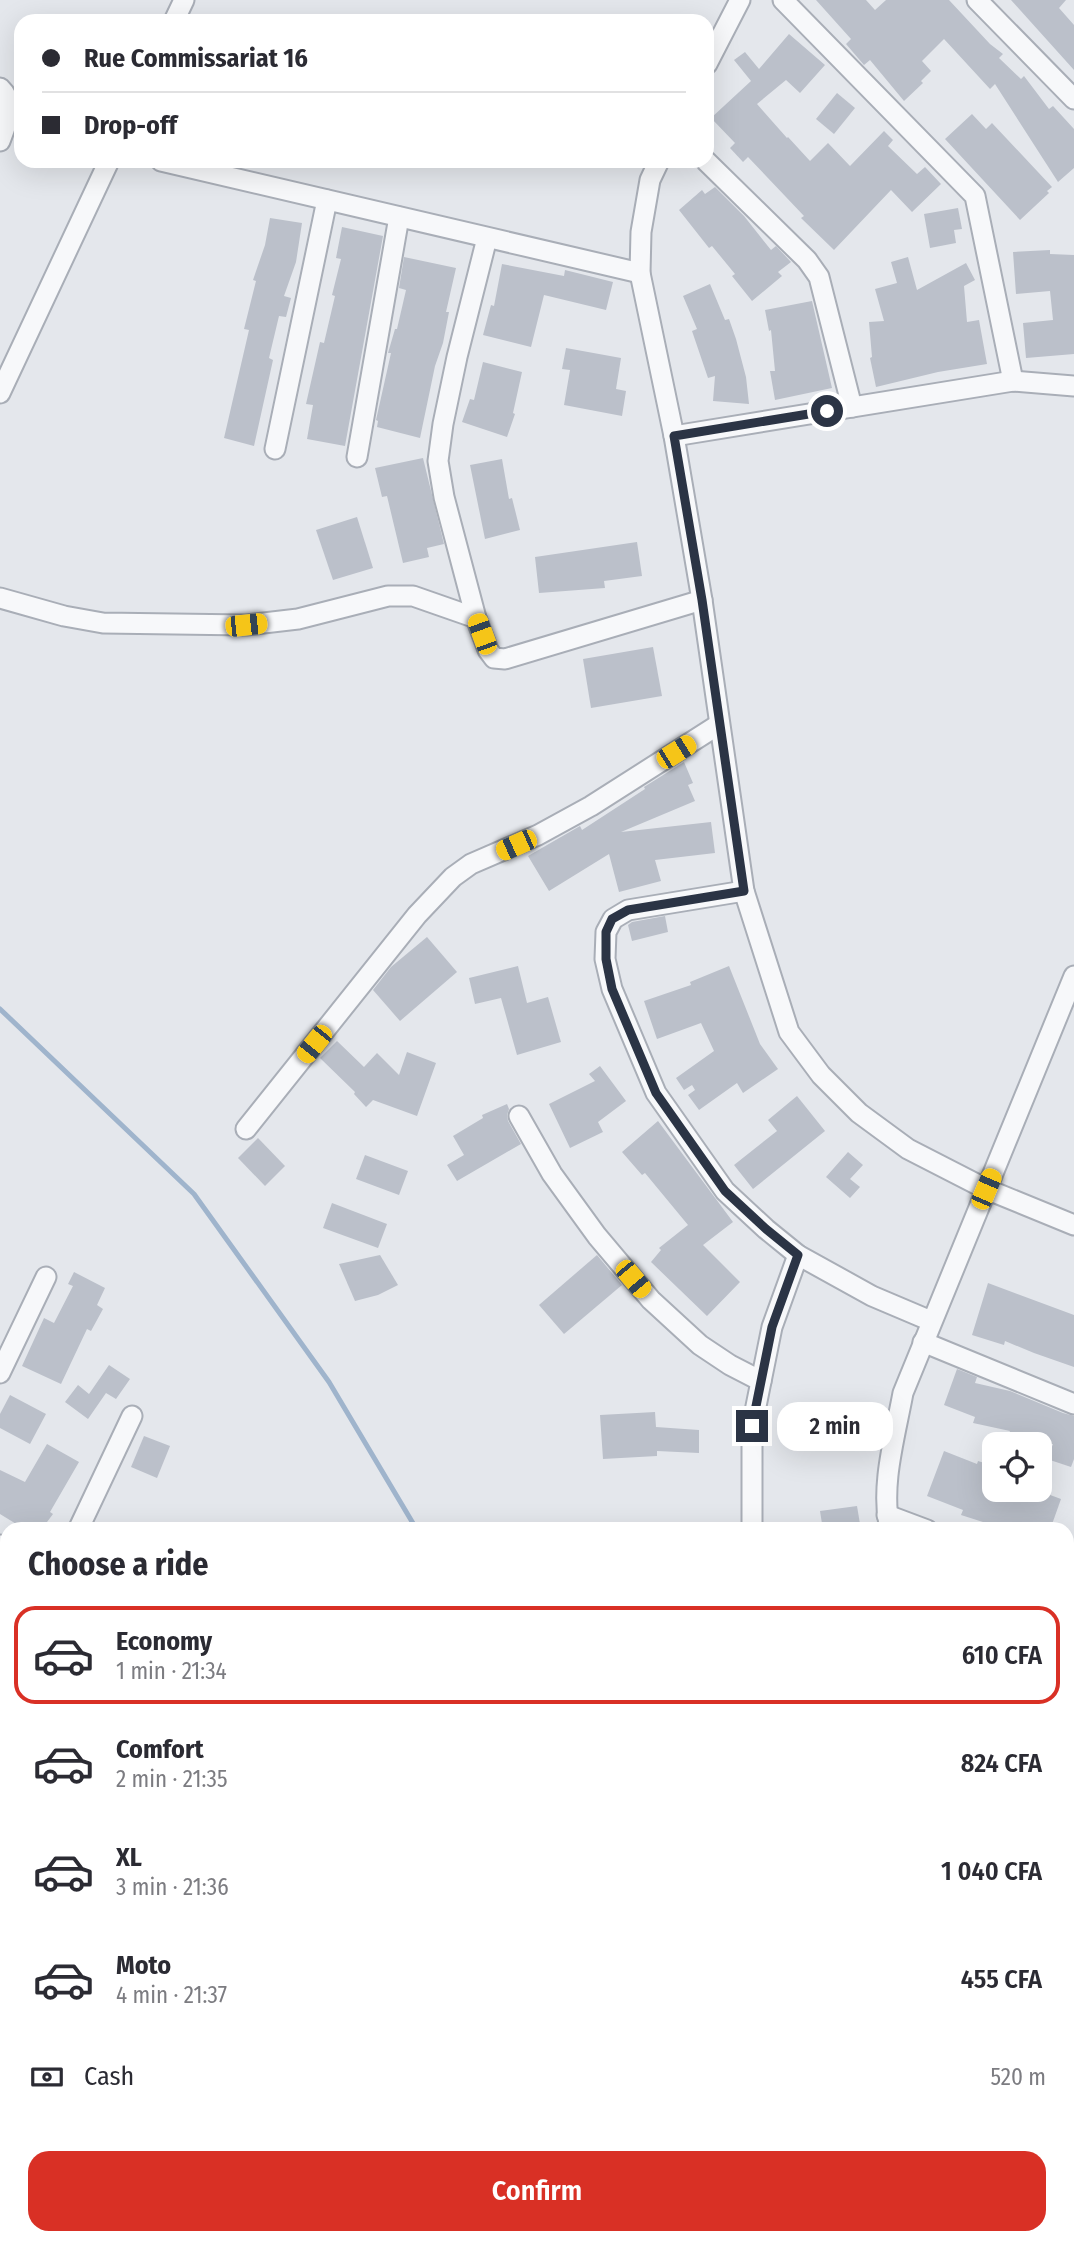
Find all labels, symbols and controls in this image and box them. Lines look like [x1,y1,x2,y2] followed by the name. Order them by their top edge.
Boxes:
[84,43,308,74] text: Rue Commissariat 16
[84,110,177,141] text: Drop-off
[811,395,843,427] route start
[465,611,500,657] car
[225,612,268,638] car
[653,732,700,772] car
[493,827,540,863] car
[293,1021,336,1067] car
[969,1166,1004,1212] car
[612,1256,655,1302] car
[776,1402,892,1450] callout: 2 min
[736,1410,768,1442] route end
[809,1412,861,1440] text: 2 min
[982,1432,1052,1502] map controls
[982,1432,1052,1502] button: locate
[28,1545,209,1583] text: Choose a ride
[32,1624,95,1687] icon: car
[116,1626,212,1657] text: Economy
[962,1640,1042,1671] text: 610 CFA
[116,1657,227,1685] text: 1 min · 21:34
[32,1732,95,1795] icon: car
[116,1734,204,1765] text: Comfort
[961,1748,1042,1779] text: 824 CFA
[116,1765,227,1793] text: 2 min · 21:35
[32,1840,95,1903] icon: car
[116,1842,142,1873] text: XL
[941,1856,1042,1887] text: 1 040 CFA
[116,1873,229,1901] text: 3 min · 21:36
[32,1948,95,2011] icon: car
[116,1950,171,1981] text: Moto
[961,1964,1042,1995] text: 455 CFA
[116,1981,227,2009] text: 4 min · 21:37
[28,2058,66,2096] icon: cash
[84,2061,134,2092] text: Cash
[990,2063,1046,2091] text: 520 m
[28,2151,1046,2231] button: Confirm

